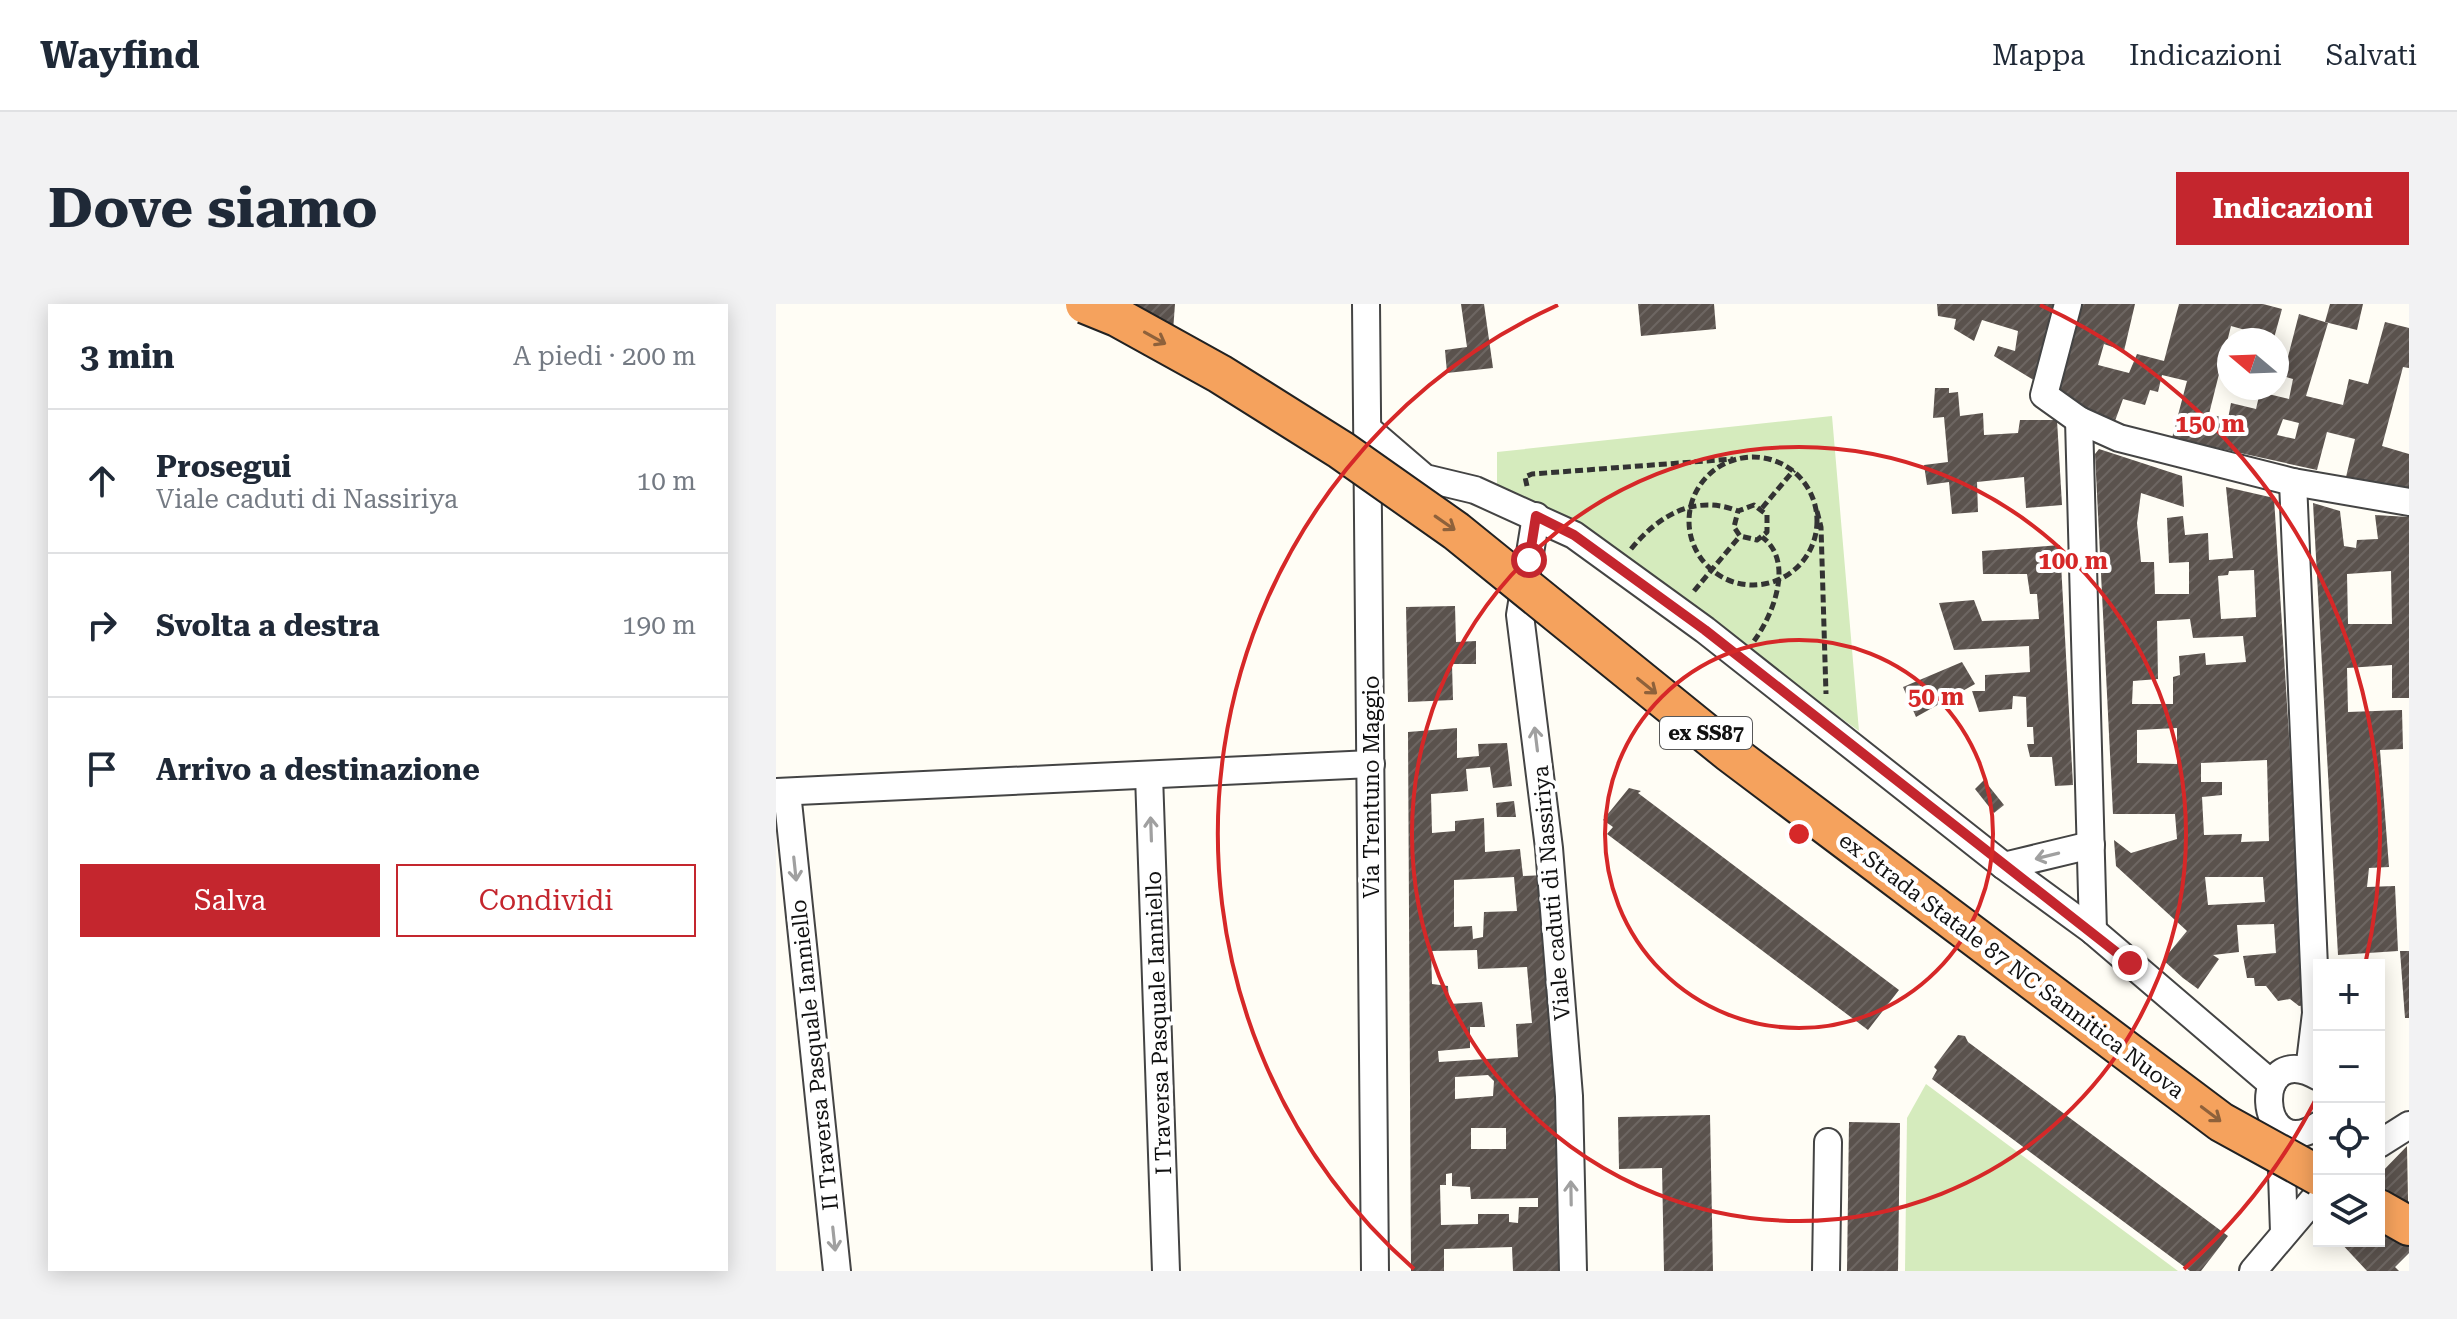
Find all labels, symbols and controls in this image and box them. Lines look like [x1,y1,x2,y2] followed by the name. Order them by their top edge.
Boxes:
[40,33,200,77] text: Wayfind
[1992,39,2085,72] text: Mappa
[2129,39,2282,72] text: Indicazioni
[2326,39,2417,72] text: Salvati
[2176,172,2409,245] button: Indicazioni
[48,175,378,241] text: Dove siamo
[2217,328,2289,400] north arrow
[1142,331,1166,346] one-way arrow
[80,336,175,376] text: 3 min
[513,341,696,371] text: A piedi · 200 m
[2175,410,2245,438] text: 150 m
[156,449,291,484] text: Prosegui
[80,459,124,503] icon: ahead
[637,466,696,496] text: 10 m
[156,484,458,514] text: Viale caduti di Nassiriya
[1433,515,1455,531] one-way arrow
[1511,542,1547,578] route start
[2038,547,2108,575] text: 100 m
[80,603,124,647] icon: right
[156,608,380,643] text: Svolta a destra
[622,610,696,640] text: 190 m
[1359,675,1384,899] street label: Via Trentuno Maggio
[1636,677,1657,694] one-way arrow
[1908,683,1964,711] text: 50 m
[1660,717,1752,749] road number: ex SS87
[1528,726,1543,753] one-way arrow
[80,747,124,791] icon: arrive
[156,752,480,787] text: Arrivo a destinazione
[1528,764,1575,1021] street label: Viale caduti di Nassiriya
[1143,816,1158,843] one-way arrow
[1785,820,1813,848] centre of rings
[1834,827,2189,1103] street label: ex Strada Statale 87 NC Sannitica Nuova
[2035,849,2061,864] one-way arrow
[787,855,802,882] one-way arrow
[80,864,380,937] button: Salva
[396,864,696,937] button: Condividi
[1141,871,1176,1175] street label: I Traversa Pasquale Ianniello
[786,898,843,1212] street label: II Traversa Pasquale Ianniello
[2112,945,2148,981] route end
[2313,959,2385,1247] map controls
[2313,959,2385,1031] button: +
[2313,1031,2385,1103] button: −
[2313,1103,2385,1175] button: locate
[2200,1106,2221,1123] one-way arrow
[2313,1175,2385,1247] button: layers
[1564,1180,1579,1207] one-way arrow
[826,1225,841,1252] one-way arrow

